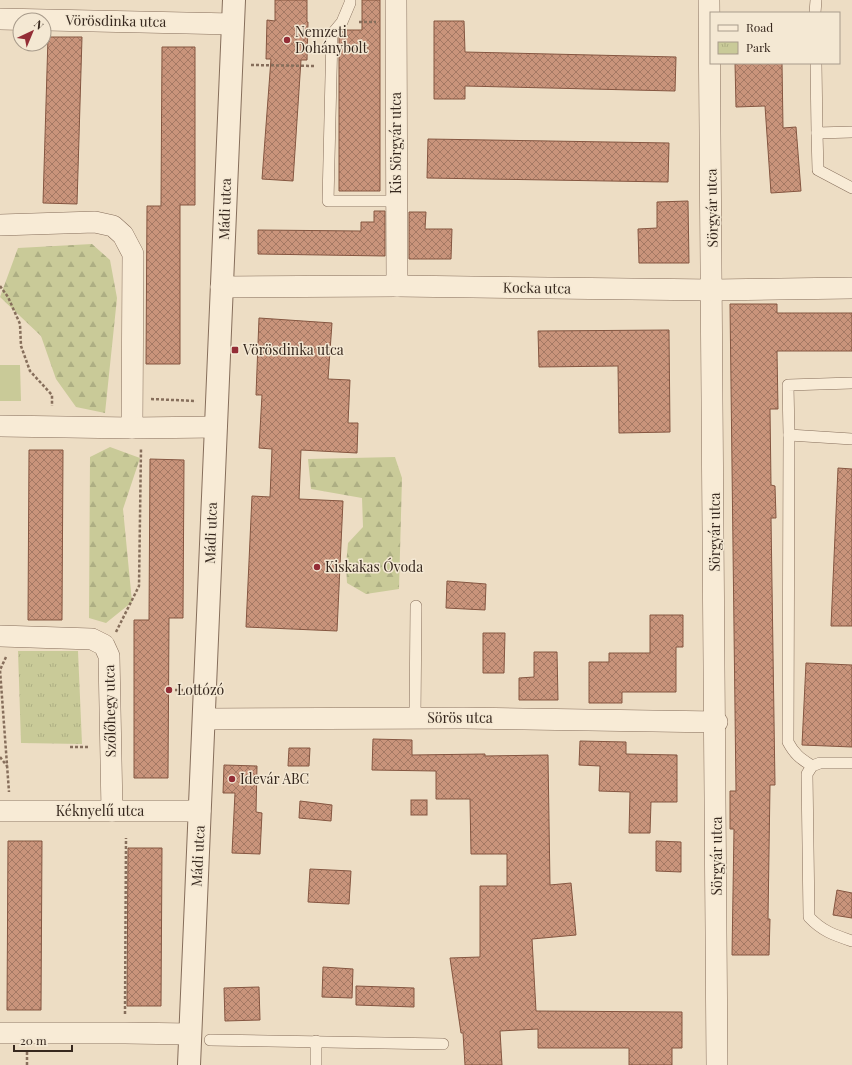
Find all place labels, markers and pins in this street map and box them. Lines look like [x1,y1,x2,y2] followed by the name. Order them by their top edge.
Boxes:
[295,22,369,57] place label: Nemzeti Dohánybolt
[282,35,292,45] marker: Nemzeti Dohánybolt
[242,340,344,359] place label: Vörösdinka utca
[230,345,240,355] marker: Vörösdinka utca
[325,557,423,576] place label: Kiskakas Óvoda
[312,562,322,572] marker: Kiskakas Óvoda
[177,680,225,699] place label: Lottózó
[164,685,174,695] marker: Lottózó
[240,769,309,788] place label: Idevár ABC
[227,774,237,784] marker: Idevár ABC

